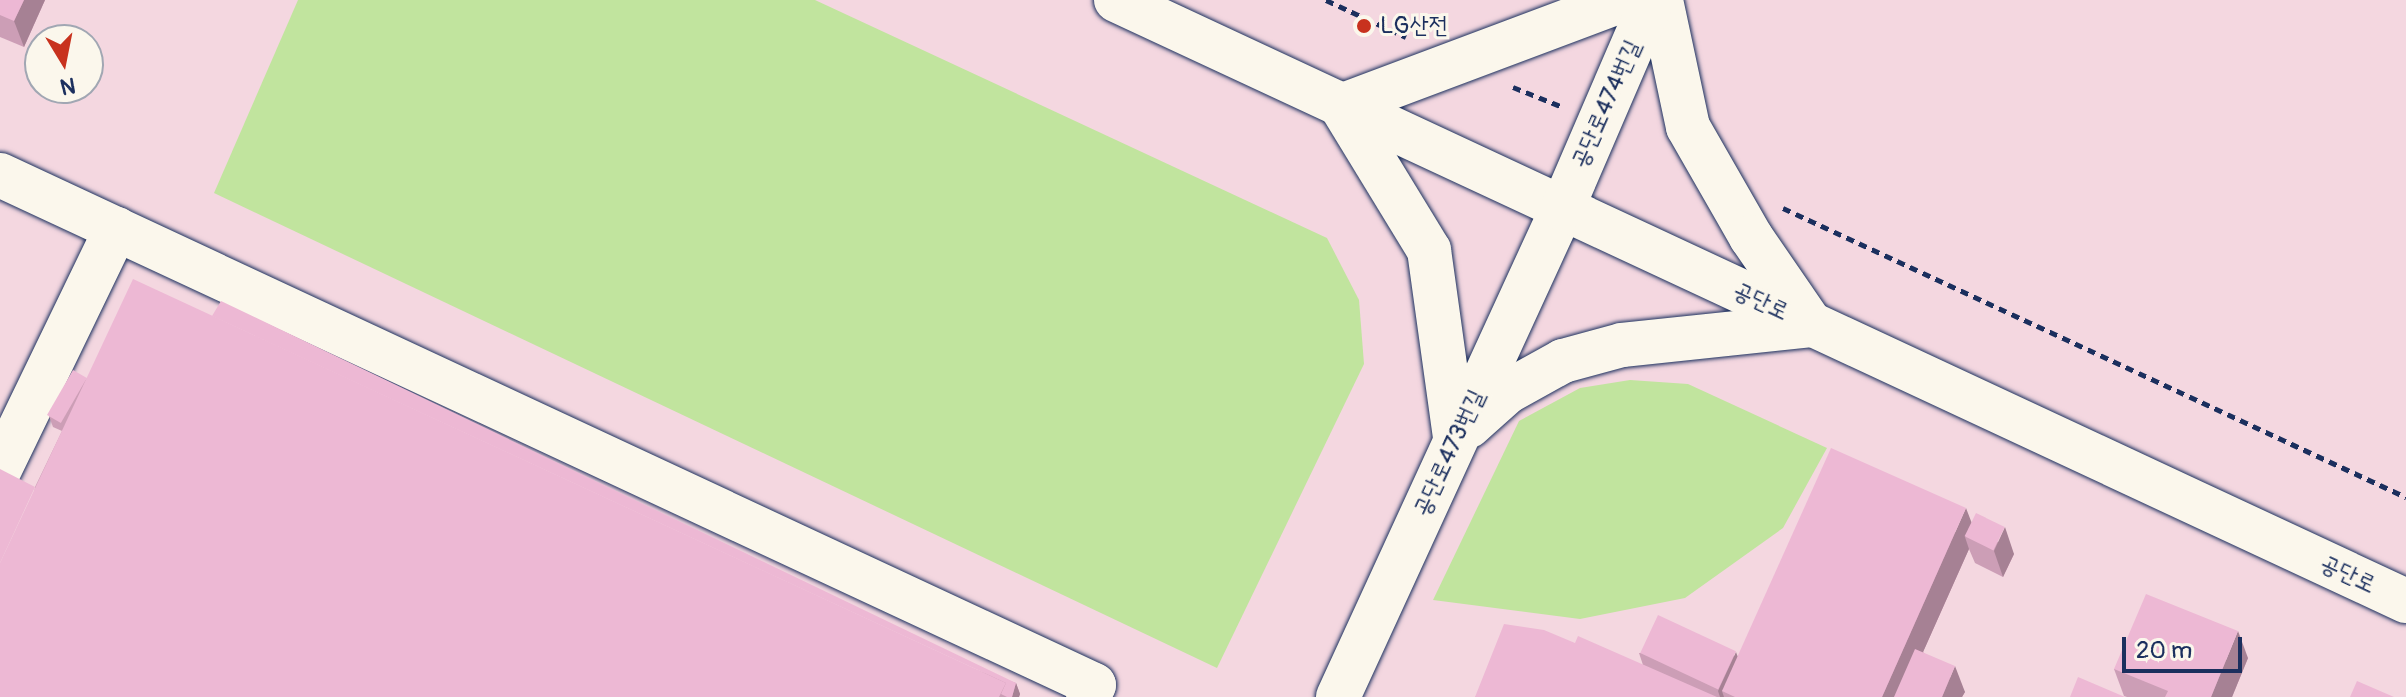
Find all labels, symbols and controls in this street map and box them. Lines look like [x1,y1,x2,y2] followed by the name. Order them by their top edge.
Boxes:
[1380,12,1448,40] place label: LG산전
[1355,17,1373,35] marker: LG산전
[24,24,104,104] north arrow
[1565,36,1647,172] street label: 공단로474번길
[58,71,78,101] text: N
[1729,276,1793,326] street label: 공단로
[1407,385,1491,521] street label: 공단로473번길
[2316,549,2380,599] street label: 공단로
[2126,621,2246,671] scale bar
[2136,636,2192,665] text: 20 m

